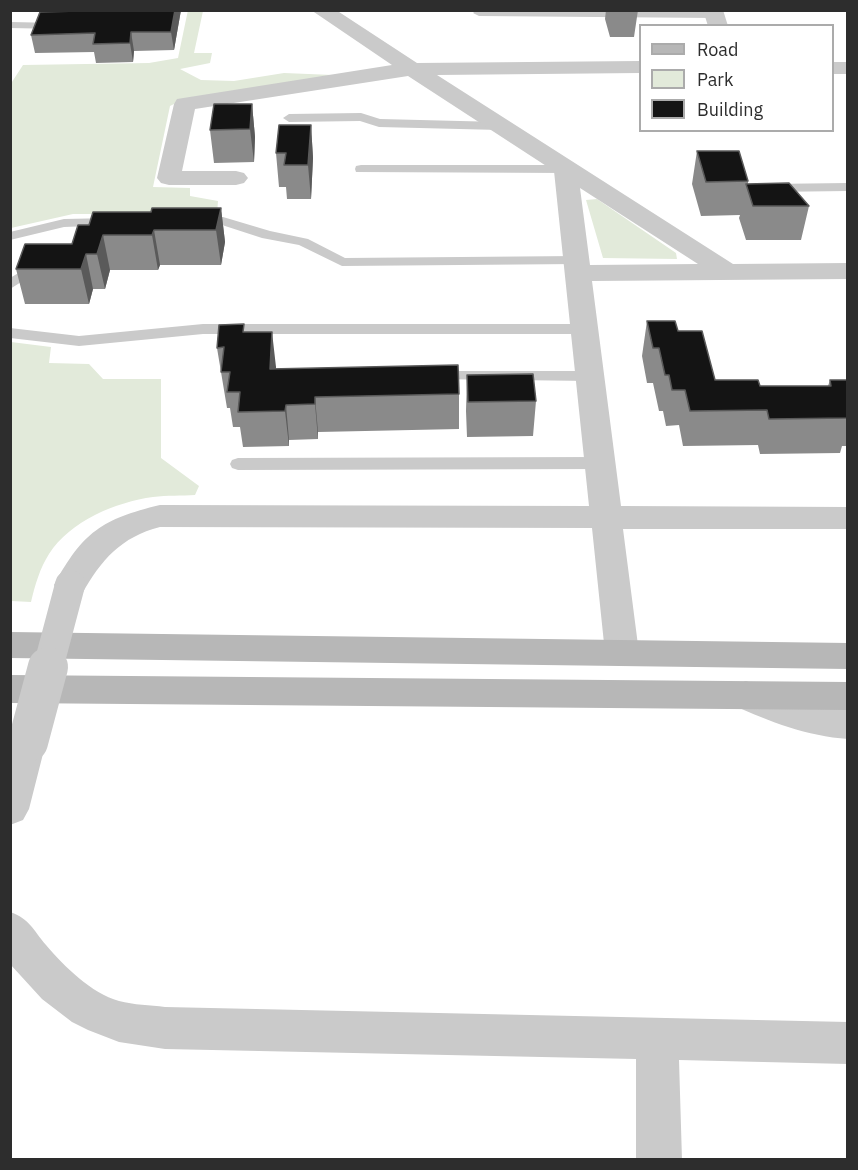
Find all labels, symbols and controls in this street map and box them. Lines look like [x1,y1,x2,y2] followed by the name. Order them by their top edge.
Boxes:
[639,24,834,132] legend
[697,38,738,61] text: Road
[697,68,733,91] text: Park
[697,98,763,121] text: Building

